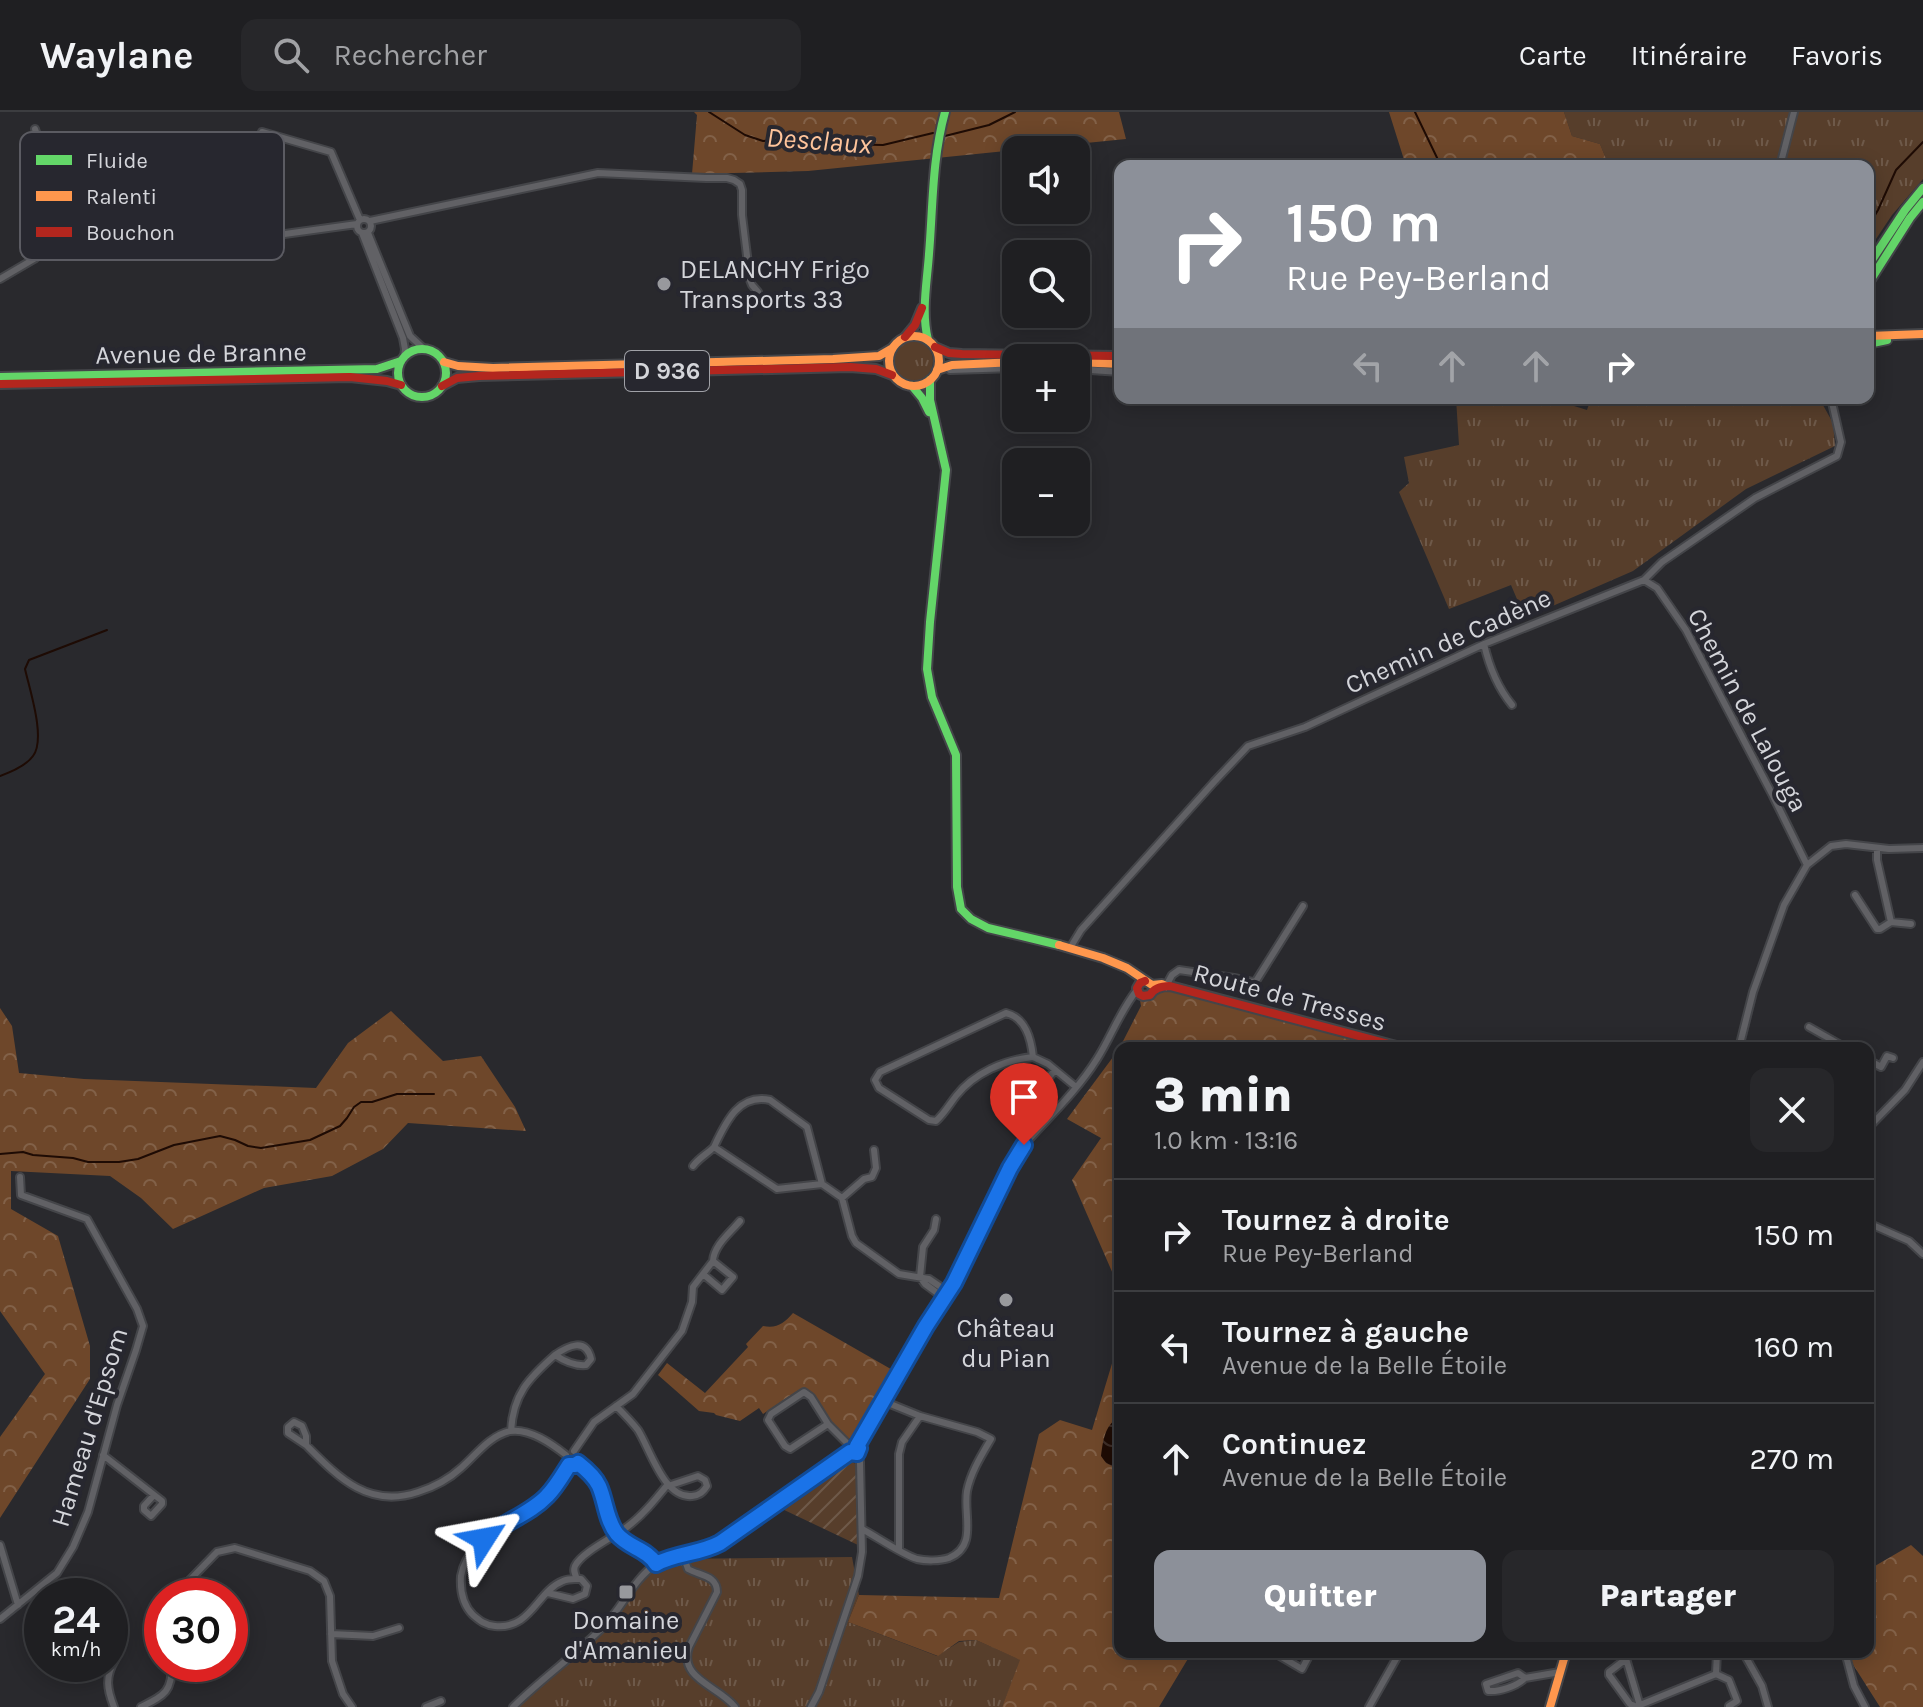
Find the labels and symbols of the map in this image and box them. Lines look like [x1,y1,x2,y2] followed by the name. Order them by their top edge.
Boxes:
[765,120,874,161] water label: Desclaux
[20,132,284,260] legend
[86,148,148,174] text: Fluide
[86,184,157,210] text: Ralenti
[86,220,175,246] text: Bouchon
[680,254,870,315] place label: DELANCHY Frigo Transports 33
[655,275,673,293] marker: DELANCHY Frigo Transports 33
[95,336,307,371] street label: Avenue de Branne
[625,351,709,391] road number: D 936
[1341,582,1556,701] street label: Chemin de Cadène
[1681,603,1814,818] street label: Chemin de Lalouga
[1190,957,1390,1038] street label: Route de Tresses
[990,1063,1058,1145] pin
[997,1291,1015,1309] marker: Château du Pian
[956,1313,1056,1374] place label: Château du Pian
[44,1324,134,1530] street label: Hameau d'Epsom
[442,1497,526,1581] position arrow
[144,1578,248,1682] speed limit sign: 30
[617,1583,635,1601] marker: Domaine d'Amanieu
[563,1605,689,1666] place label: Domaine d'Amanieu

